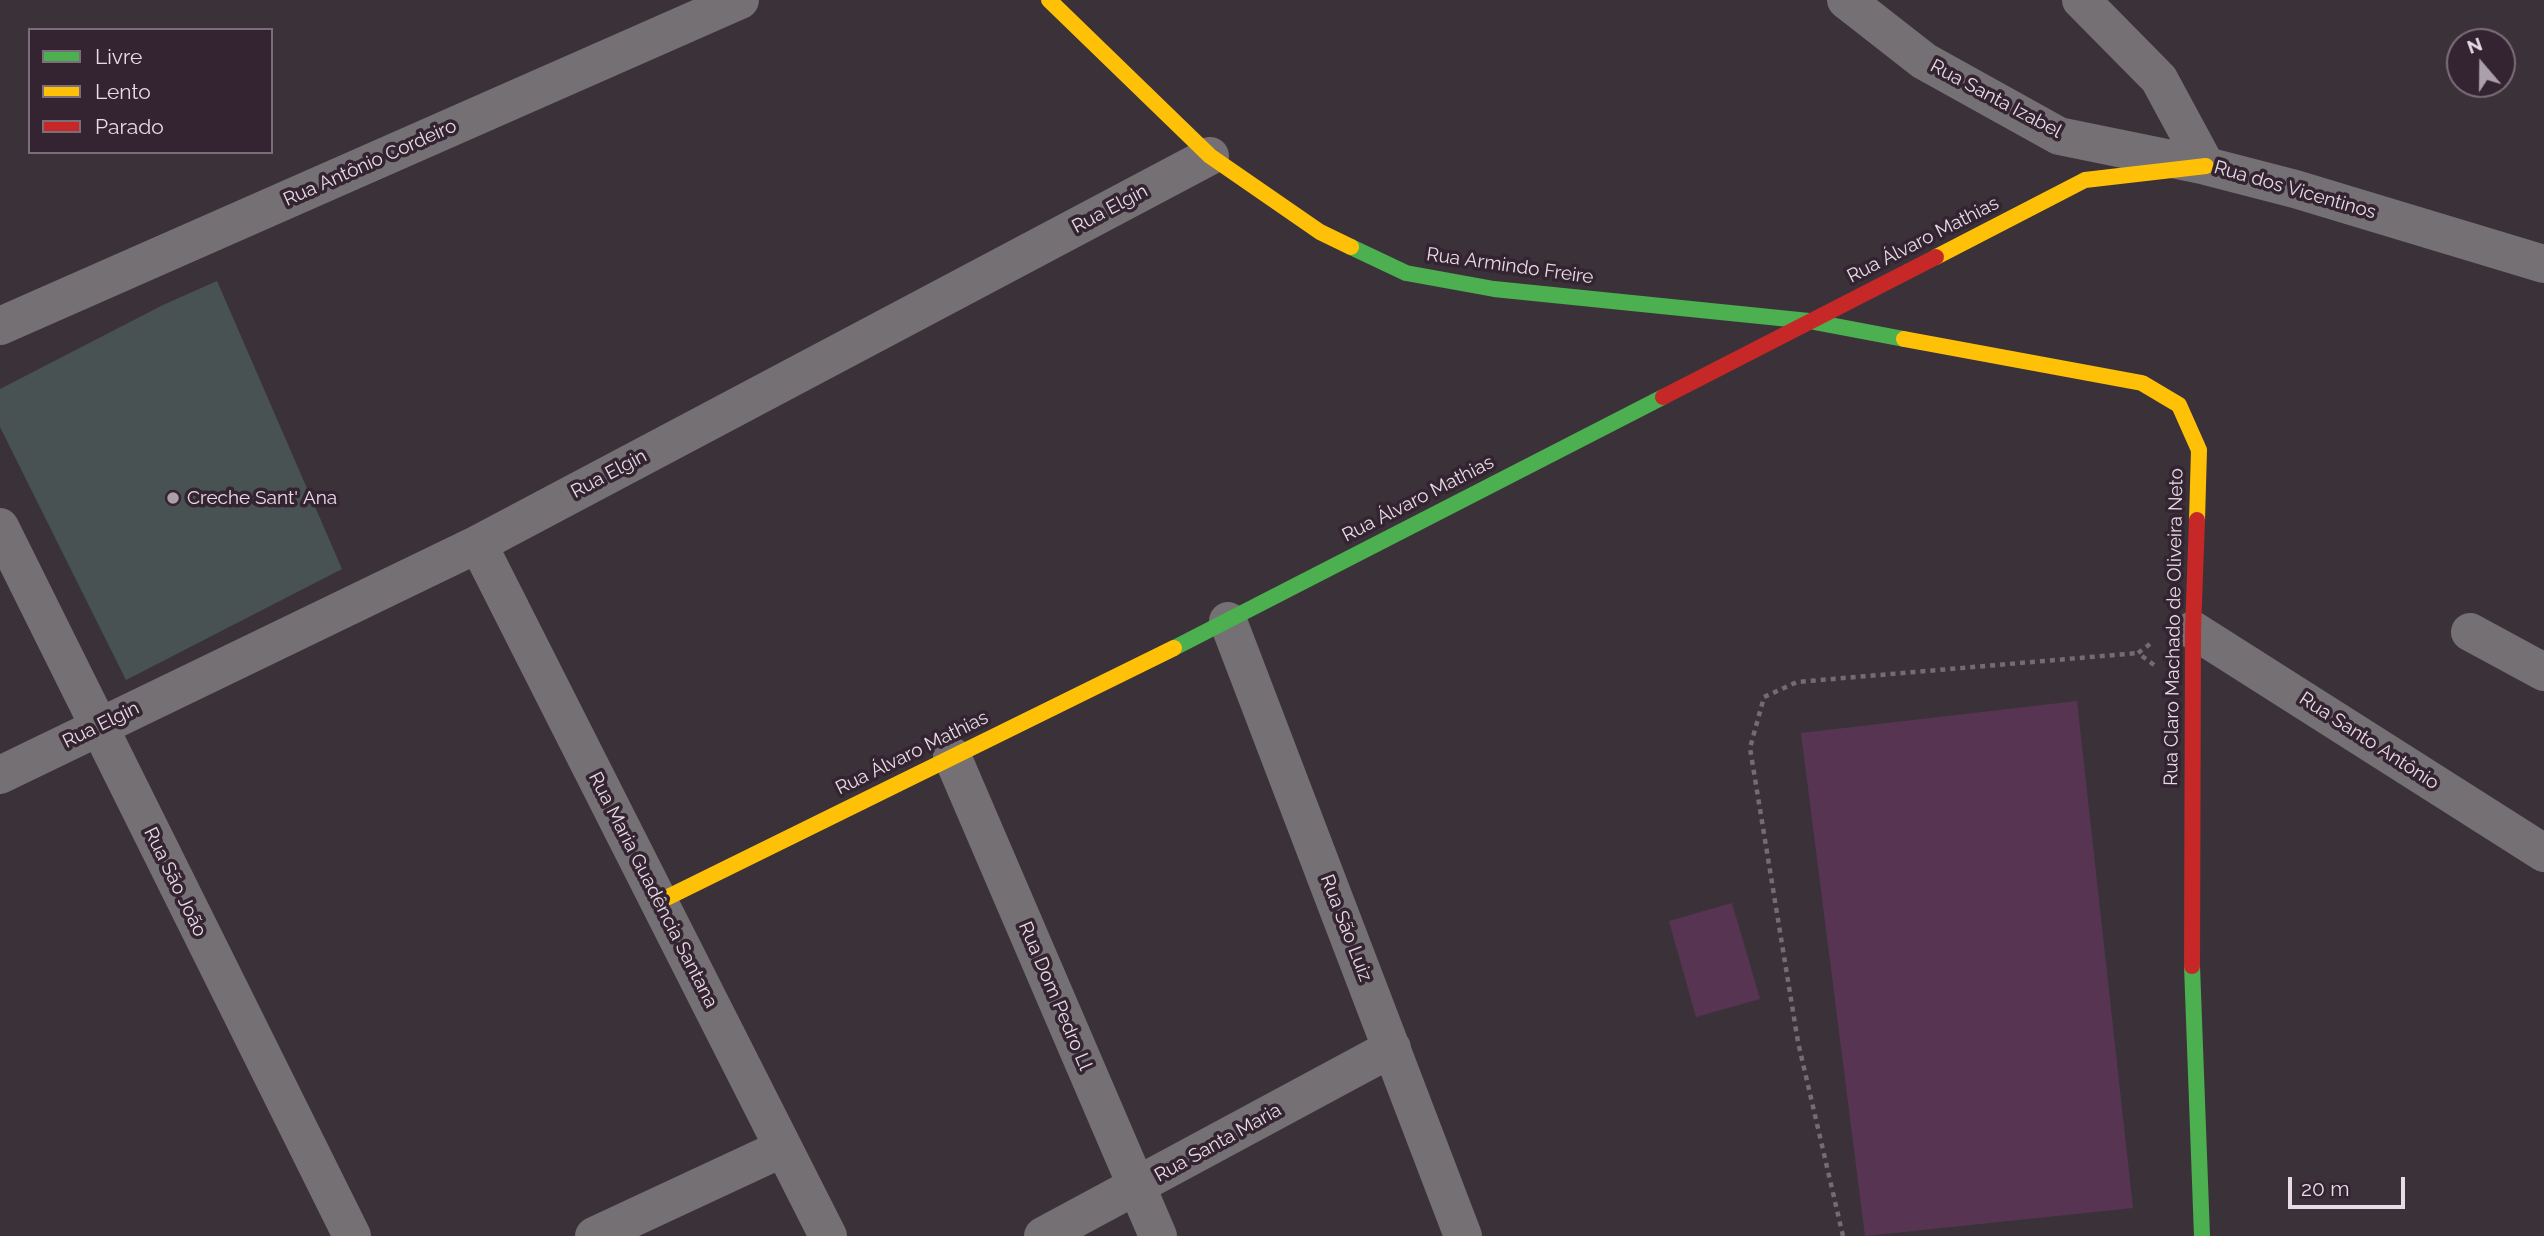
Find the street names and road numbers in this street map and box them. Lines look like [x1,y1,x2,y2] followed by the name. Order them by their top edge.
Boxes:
[1926,55,2066,143] street label: Rua Santa Izabel
[280,115,460,211] street label: Rua Antônio Cordeiro
[2211,156,2379,224] street label: Rua dos Vicentinos
[1068,180,1152,238] street label: Rua Elgin
[1843,192,2003,288] street label: Rua Álvaro Mathias
[1425,243,1595,289] street label: Rua Armindo Freire
[567,445,651,503] street label: Rua Elgin
[1338,451,1498,547] street label: Rua Álvaro Mathias
[2160,468,2188,786] street label: Rua Claro Machado de Oliveira Neto
[2295,687,2443,795] street label: Rua Santo Antônio
[59,697,143,753] street label: Rua Elgin
[832,706,992,800] street label: Rua Álvaro Mathias
[583,768,723,1012] street label: Rua Maria Guadência Santana
[139,824,211,940] street label: Rua São João
[1315,871,1377,985] street label: Rua São Luiz
[1013,918,1097,1074] street label: Rua Dom Pedro Ll
[1151,1099,1285,1187] street label: Rua Santa Maria

